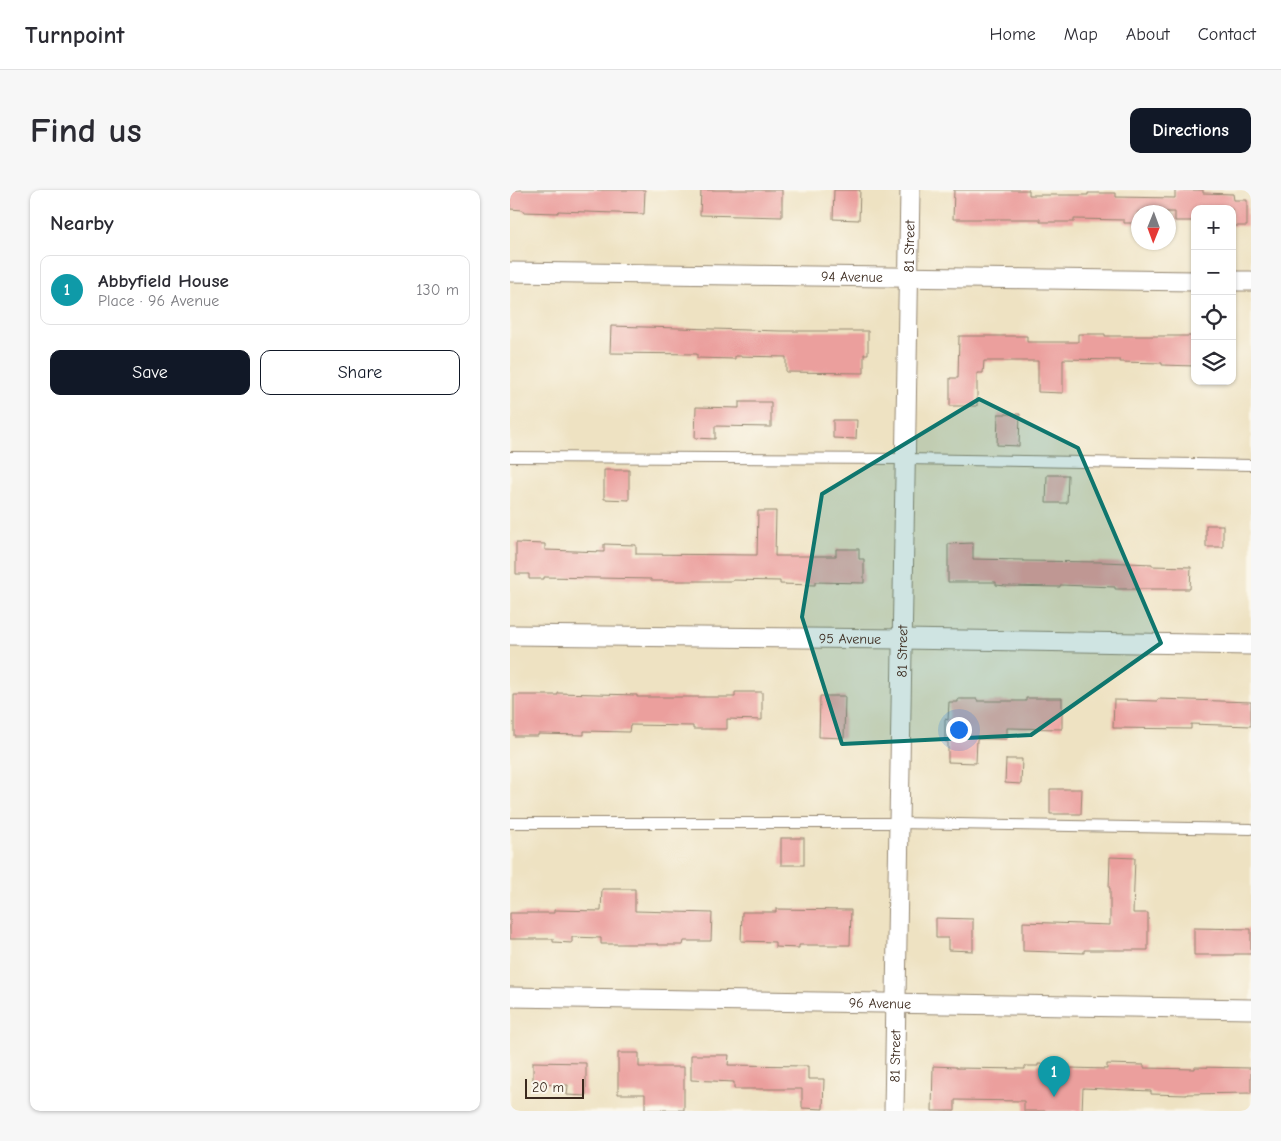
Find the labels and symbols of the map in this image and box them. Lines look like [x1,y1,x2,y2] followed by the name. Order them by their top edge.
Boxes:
[1131,205,1176,250] north arrow
[901,219,918,273] street label: 81 Street
[821,268,883,286] street label: 94 Avenue
[894,624,911,677] street label: 81 Street
[819,630,881,648] street label: 95 Avenue
[946,717,972,743] your location
[849,994,911,1012] street label: 96 Avenue
[887,1029,904,1082] street label: 81 Street
[1038,1056,1070,1097] pin: 1
[525,1076,584,1099] scale bar

